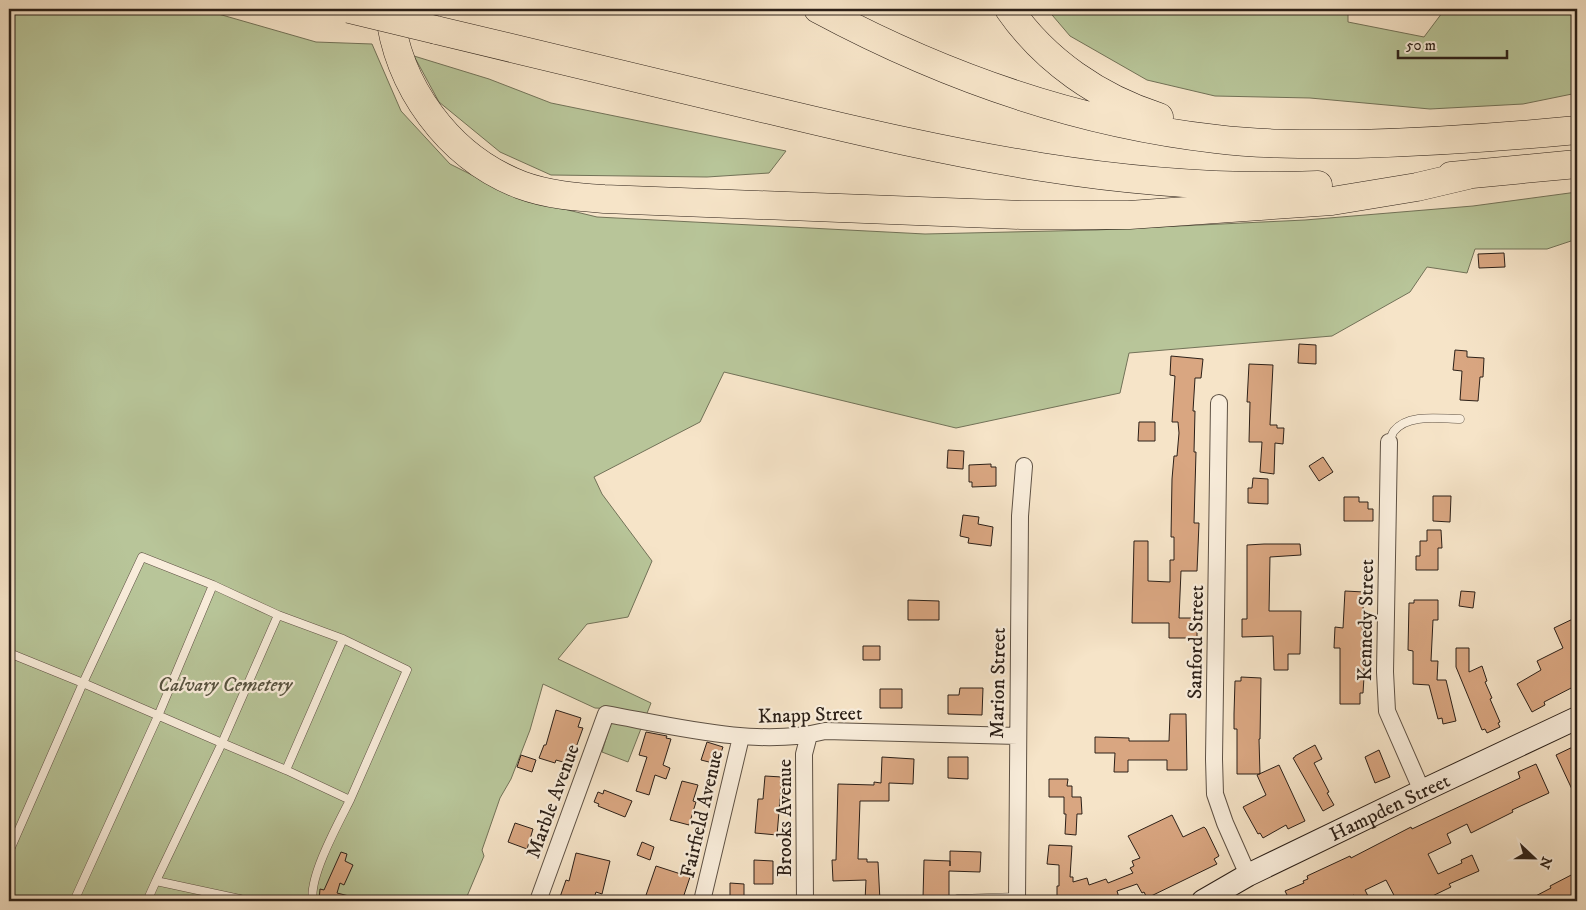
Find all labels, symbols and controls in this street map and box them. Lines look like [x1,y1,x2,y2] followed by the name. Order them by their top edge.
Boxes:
[1398,28,1507,60] scale bar
[1406,36,1436,55] text: 50 m
[1353,559,1380,681] street label: Kennedy Street
[1183,585,1210,699] street label: Sanford Street
[985,627,1012,739] street label: Marion Street
[158,673,293,698] park label: Calvary Cemetery
[757,701,863,730] street label: Knapp Street
[521,741,586,862] street label: Marble Avenue
[676,748,729,881] street label: Fairfield Avenue
[773,759,798,877] street label: Brooks Avenue
[1326,769,1454,848] street label: Hampden Street
[1508,832,1558,882] north arrow
[1534,854,1556,872] text: N

